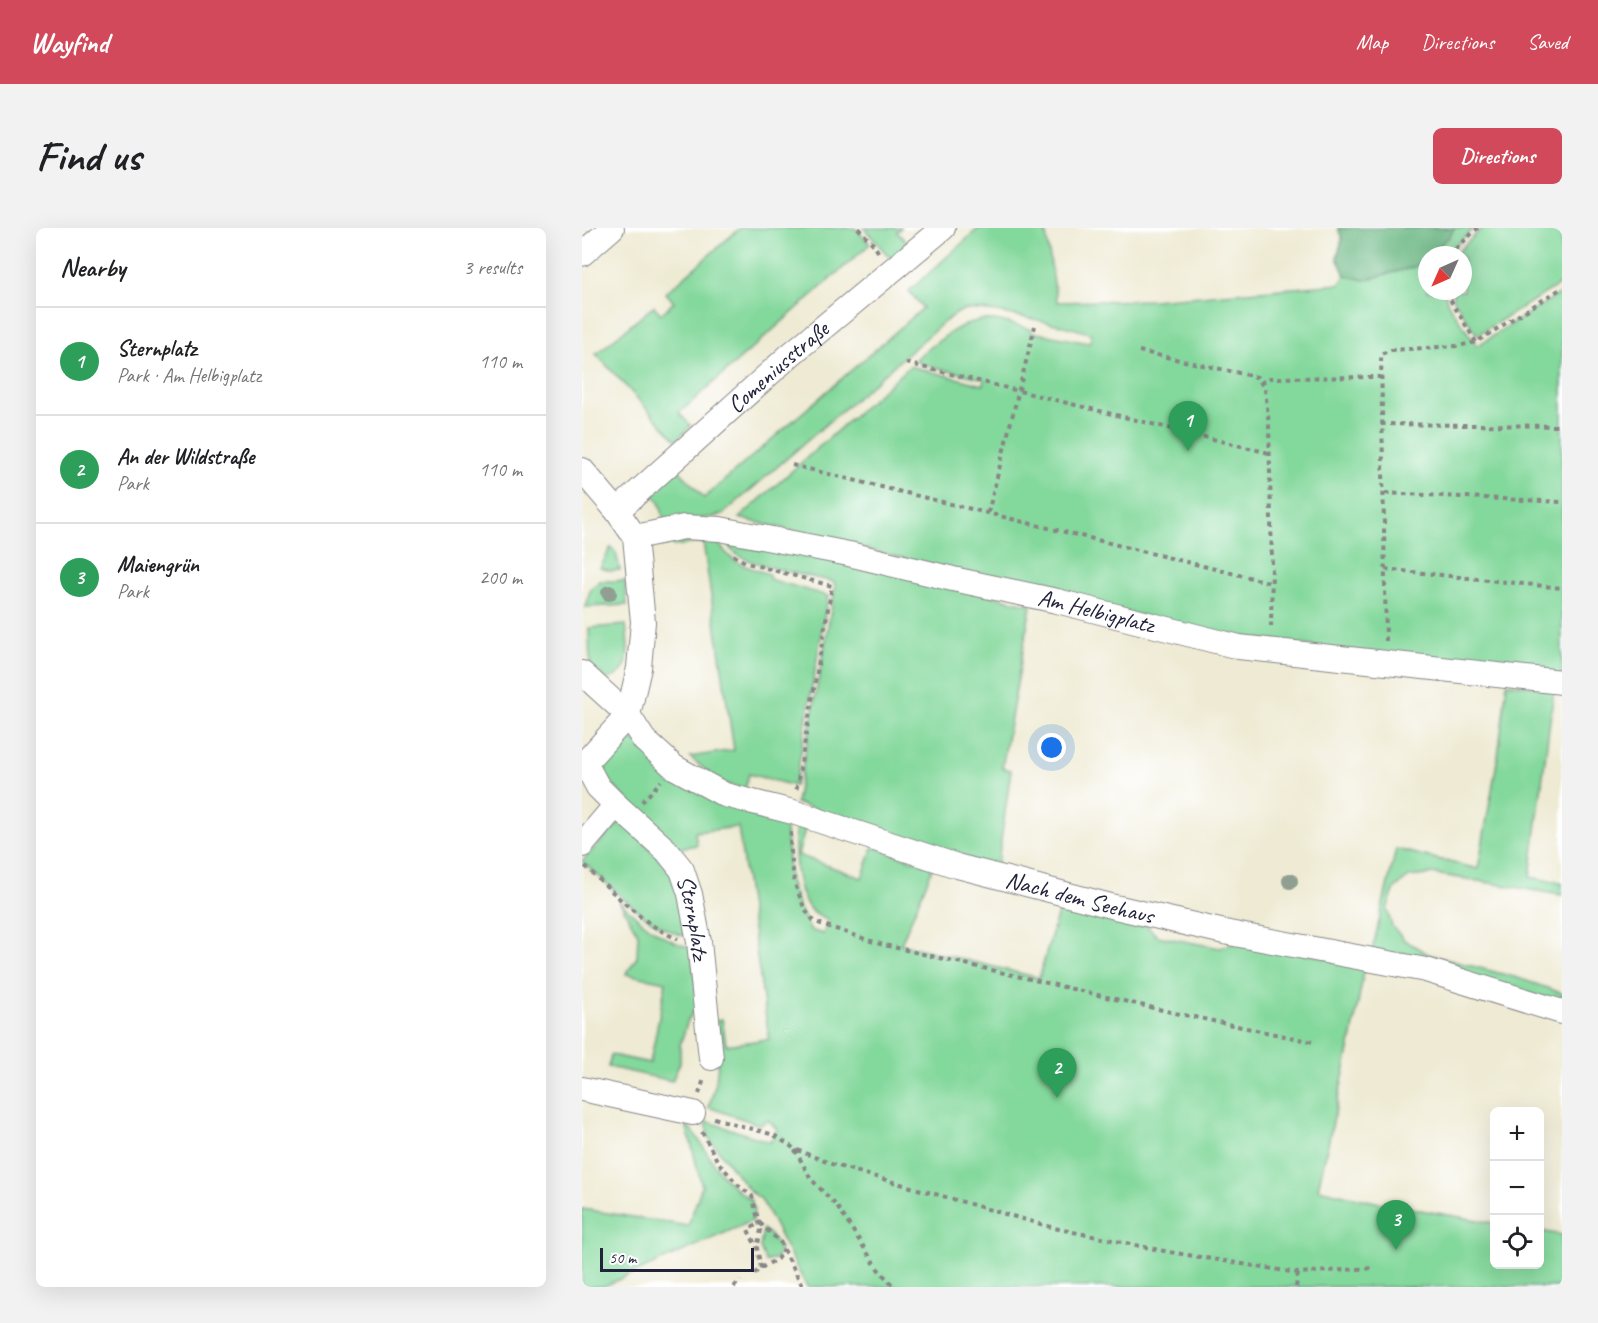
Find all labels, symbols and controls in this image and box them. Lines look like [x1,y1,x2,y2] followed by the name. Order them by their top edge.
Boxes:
[30,25,109,60] text: Wayfind
[1356,29,1388,55] text: Map
[1421,29,1494,55] text: Directions
[1527,29,1568,55] text: Saved
[1433,128,1562,184] button: Directions
[36,130,141,183] text: Find us
[1418,246,1472,300] north arrow
[60,251,125,284] text: Nearby
[463,255,522,280] text: 3 results
[721,313,836,419] street label: Comeniusstraße
[117,335,196,363] text: Sternplatz
[75,349,84,374] text: 1
[479,349,522,374] text: 110 m
[117,363,261,388] text: Park · Am Helbigplatz
[1168,402,1208,451] pin: 1
[117,443,254,471] text: An der Wildstraße
[75,457,84,482] text: 2
[479,457,522,482] text: 110 m
[117,471,149,496] text: Park
[117,551,199,579] text: Maiengrün
[75,565,84,590] text: 3
[479,565,522,590] text: 200 m
[117,579,149,604] text: Park
[1035,582,1160,641] street label: Am Helbigplatz
[1037,733,1066,762] your location
[1003,864,1158,931] street label: Nach dem Seehaus
[670,871,716,964] street label: Sternplatz
[1038,1048,1076,1098] pin: 2
[1490,1107,1544,1269] map controls
[1490,1107,1544,1161] button: +
[1490,1161,1544,1215] button: −
[1376,1200,1416,1250] pin: 3
[1490,1215,1544,1269] button: locate
[600,1245,754,1272] scale bar
[609,1248,636,1268] text: 50 m

